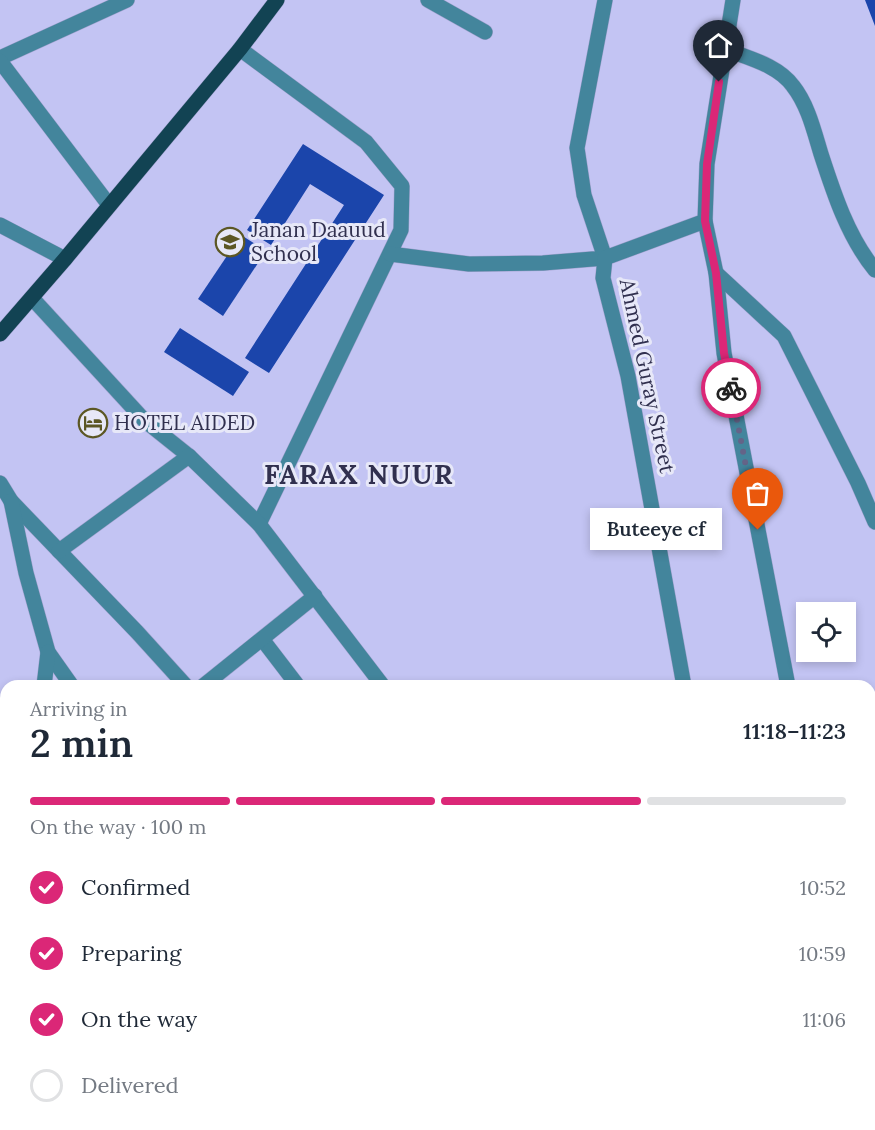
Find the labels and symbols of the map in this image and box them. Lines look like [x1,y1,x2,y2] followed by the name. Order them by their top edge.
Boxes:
[693,20,744,82] pin
[250,216,386,267] place label: Janan Daauud School
[214,226,246,258] school or university icon: Janan Daauud School
[613,275,681,476] street label: Ahmed Guray Street
[701,358,761,418] courier
[77,407,109,439] hotel icon: HOTEL AIDED
[114,409,255,436] place label: HOTEL AIDED
[264,457,454,491] district label: FARAX NUUR
[732,468,783,530] pin
[590,509,722,551] callout: Buteeye cf

